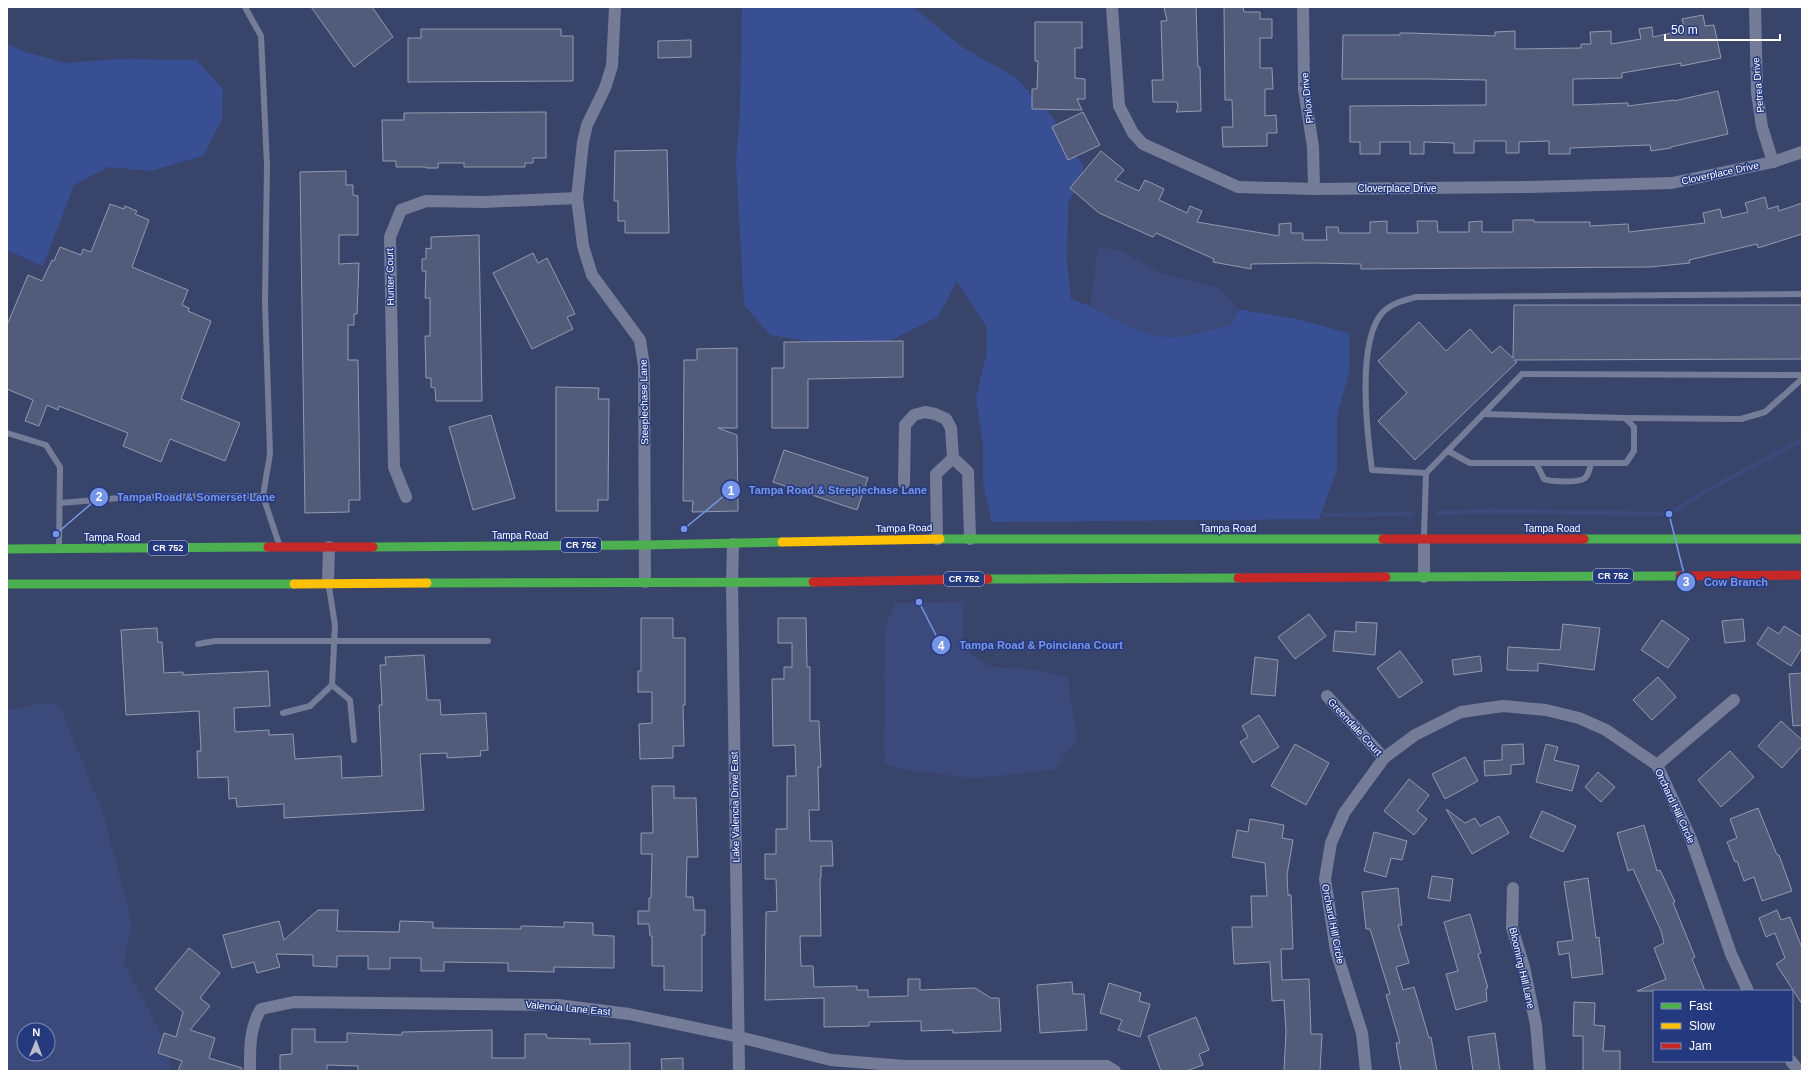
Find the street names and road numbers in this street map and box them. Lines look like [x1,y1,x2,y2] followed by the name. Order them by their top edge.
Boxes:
[1750,56,1766,113] street label: Petrea Drive
[1299,72,1315,124] street label: Phlox Drive
[1680,159,1760,187] street label: Cloverplace Drive
[1358,183,1437,194] street label: Cloverplace Drive
[384,248,396,306] street label: Hunter Court
[638,359,650,445] street label: Steeplechase Lane
[876,522,932,534] street label: Tampa Road
[1200,523,1256,534] street label: Tampa Road
[1524,523,1580,534] street label: Tampa Road
[492,530,548,541] street label: Tampa Road
[84,532,140,543] street label: Tampa Road
[561,538,601,552] road number: CR 752
[148,541,188,555] road number: CR 752
[1593,569,1633,583] road number: CR 752
[944,572,984,586] road number: CR 752
[1326,696,1384,758] street label: Greendale Court
[729,751,741,863] street label: Lake Valencia Drive East
[1653,767,1697,845] street label: Orchard Hill Circle
[1320,883,1346,965] street label: Orchard Hill Circle
[1507,926,1537,1010] street label: Blooming Hill Lane
[525,999,611,1017] street label: Valencia Lane East

